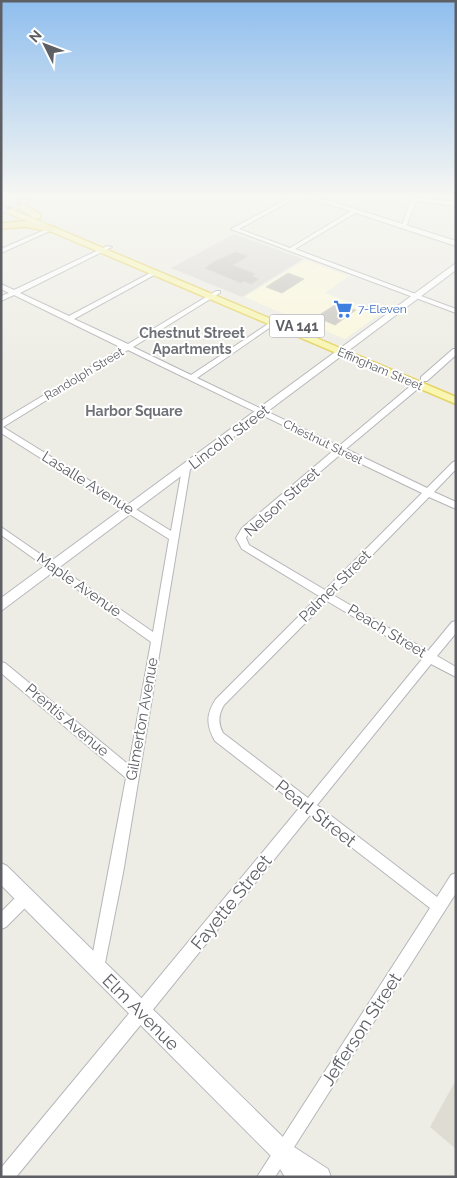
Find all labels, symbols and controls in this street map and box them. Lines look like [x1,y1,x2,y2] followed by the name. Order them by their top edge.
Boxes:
[20,20,70,70] north arrow
[26,27,45,46] text: N
[332,298,354,320] supermarket icon: 7-Eleven
[358,302,407,316] place label: 7-Eleven
[270,314,324,338] road number: VA 141
[139,325,245,357] district label: Chestnut Street Apartments
[42,345,126,403] street label: Randolph Street
[335,345,425,393] street label: Effingham Street
[185,401,273,473] street label: Lincoln Street
[85,403,183,419] district label: Harbor Square
[281,417,365,467] street label: Chestnut Street
[39,447,138,519] street label: Lasalle Avenue
[241,464,323,540] street label: Nelson Street
[295,546,375,626] street label: Palmer Street
[33,549,125,621] street label: Maple Avenue
[344,600,430,662] street label: Peach Street
[122,656,162,782] street label: Gilmerton Avenue
[22,680,113,760] street label: Prentis Avenue
[271,775,361,851] street label: Pearl Street
[186,850,276,954] street label: Fayette Street
[98,969,184,1055] street label: Elm Avenue
[317,969,405,1089] street label: Jefferson Street

